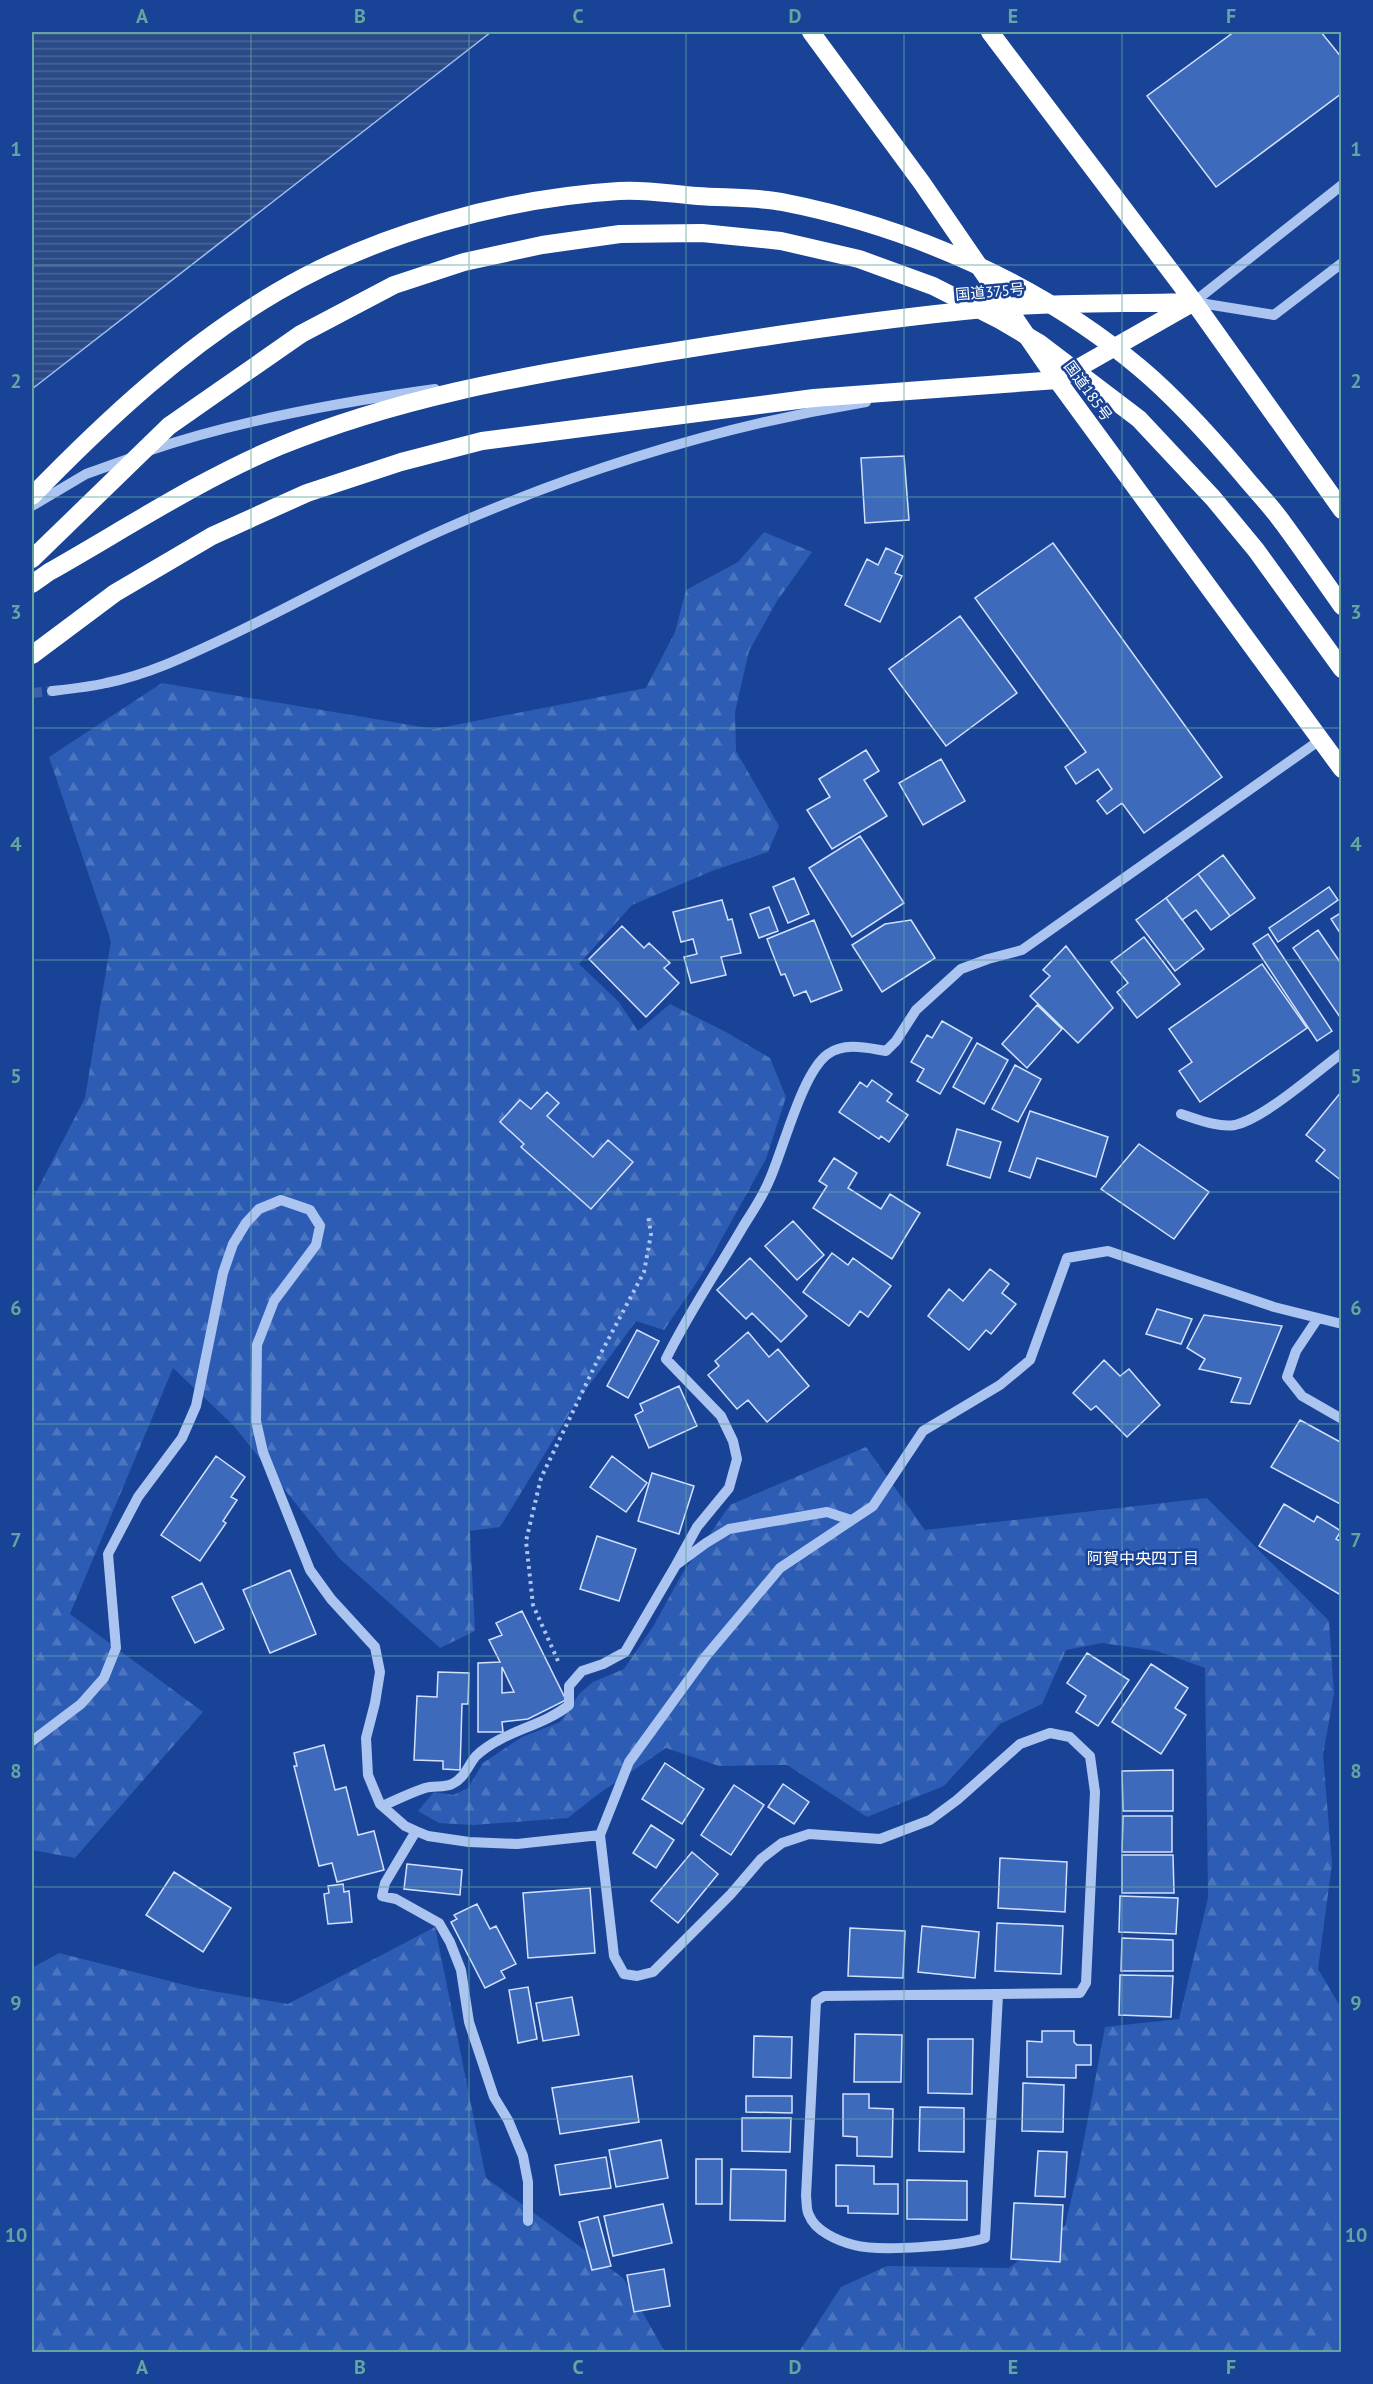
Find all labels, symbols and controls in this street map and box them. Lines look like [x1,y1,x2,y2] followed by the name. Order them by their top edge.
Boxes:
[136,3,149,29] text: A
[354,3,366,29] text: B
[572,3,584,29] text: C
[789,3,802,29] text: D
[1008,3,1018,29] text: E
[1226,3,1236,29] text: F
[10,136,22,162] text: 1
[1350,136,1362,162] text: 1
[954,279,1025,304] street label: 国道375号
[1060,357,1117,424] street label: 国道185号
[10,368,22,394] text: 2
[1350,368,1362,394] text: 2
[10,599,22,625] text: 3
[1350,599,1362,625] text: 3
[10,831,22,857] text: 4
[1350,831,1362,857] text: 4
[10,1063,22,1089] text: 5
[1350,1063,1362,1089] text: 5
[10,1295,22,1321] text: 6
[1350,1295,1362,1321] text: 6
[10,1527,22,1553] text: 7
[1350,1527,1362,1553] text: 7
[1087,1548,1199,1568] district label: 阿賀中央四丁目
[10,1758,22,1784] text: 8
[1350,1758,1362,1784] text: 8
[10,1990,22,2016] text: 9
[1350,1990,1362,2016] text: 9
[5,2222,27,2248] text: 10
[1345,2222,1367,2248] text: 10
[136,2354,149,2380] text: A
[354,2354,366,2380] text: B
[572,2354,584,2380] text: C
[789,2354,802,2380] text: D
[1008,2354,1018,2380] text: E
[1226,2354,1236,2380] text: F

